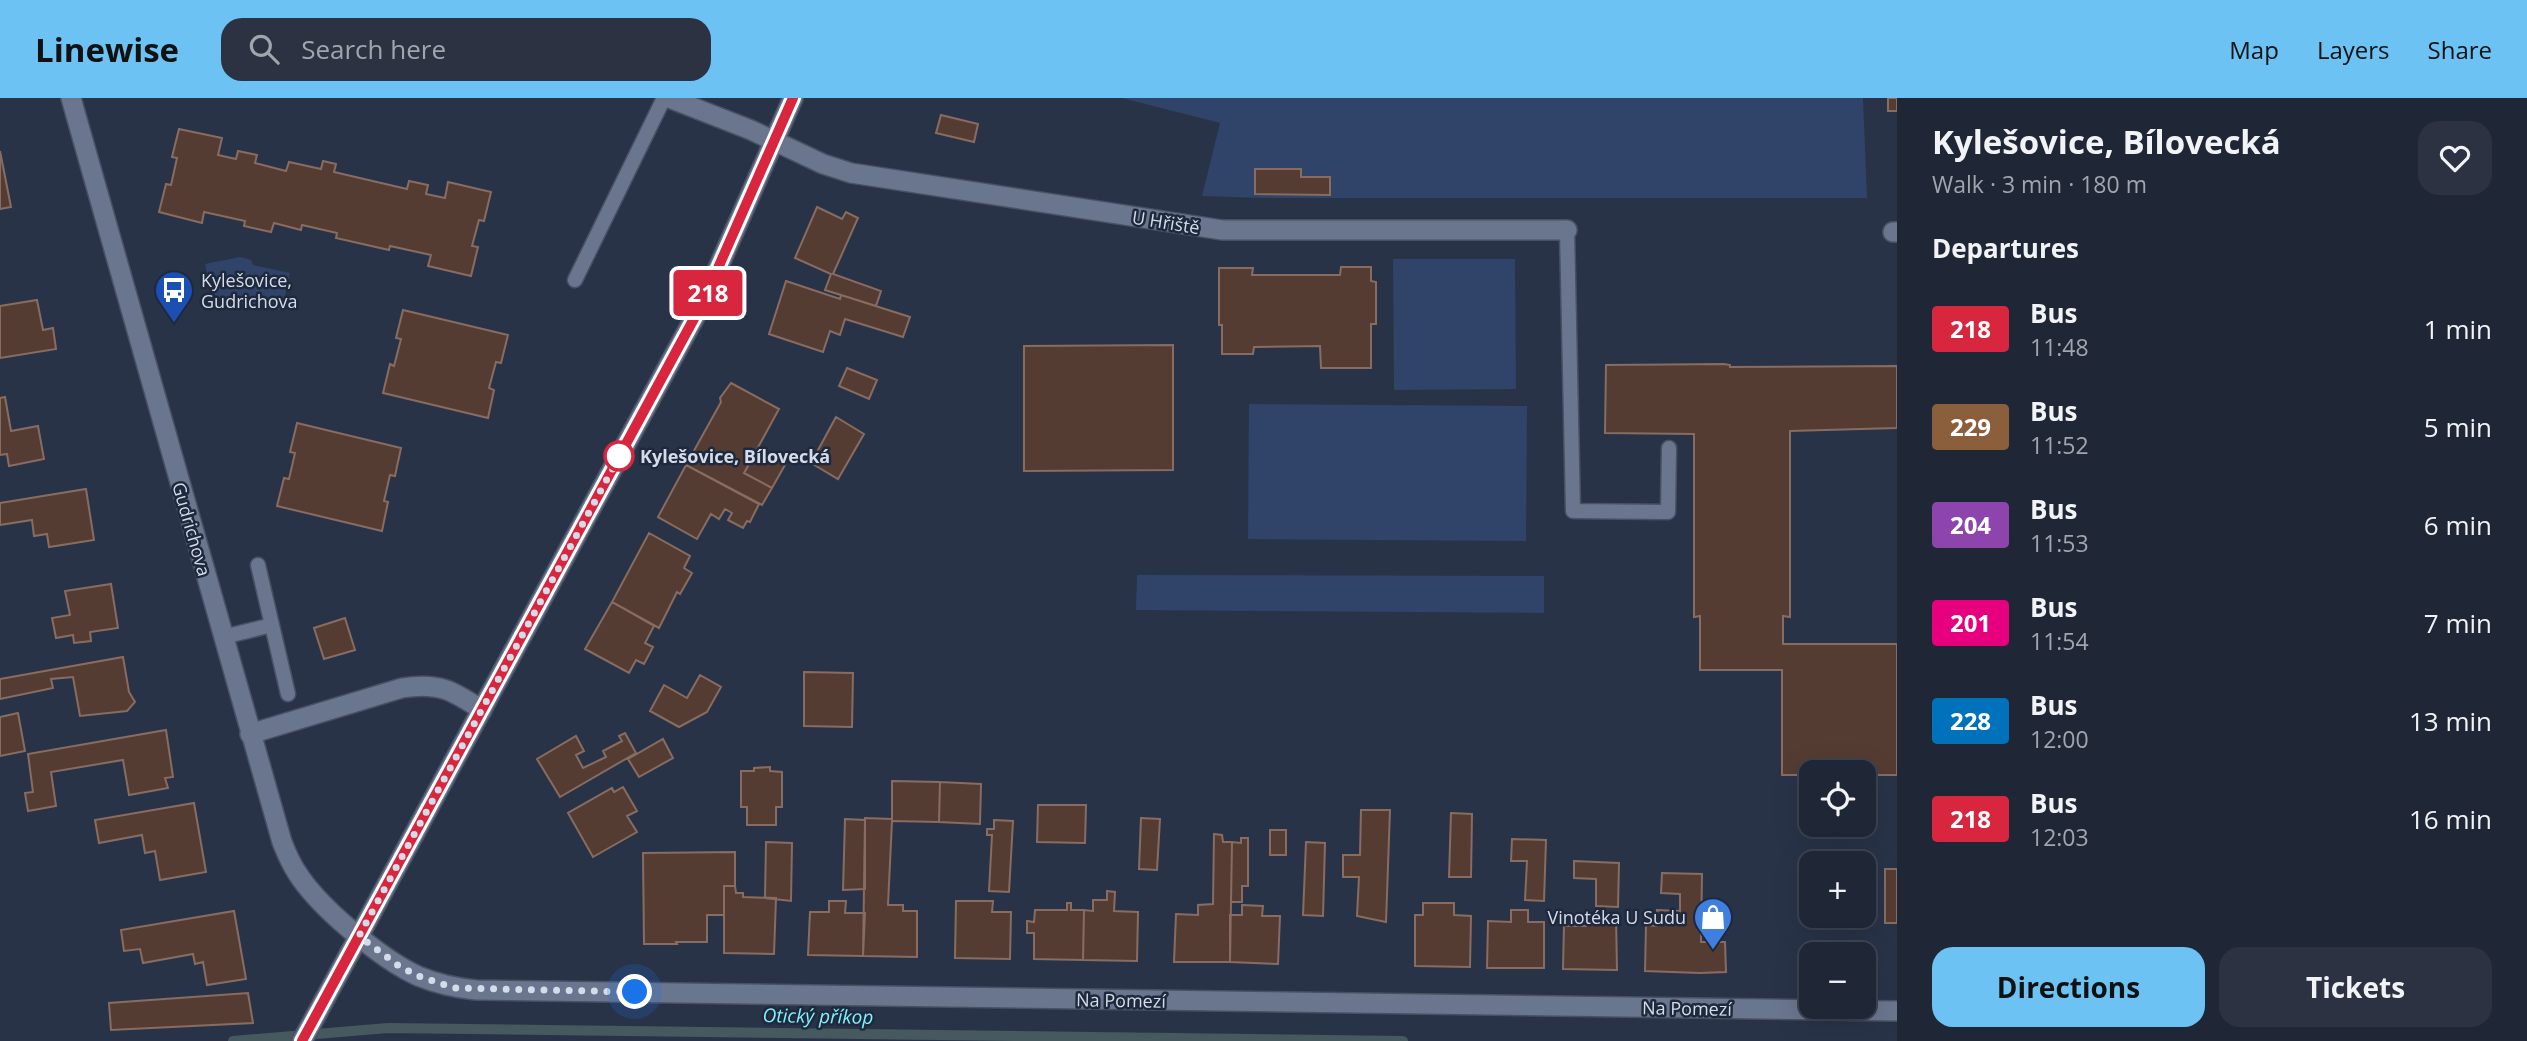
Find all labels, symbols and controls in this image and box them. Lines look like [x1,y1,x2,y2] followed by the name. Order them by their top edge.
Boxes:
[221,18,711,81] search box
[35,27,179,72] text: Linewise
[245,30,283,68] icon: search
[301,31,446,67] text: Search here
[2229,33,2279,66] text: Map
[2317,33,2390,66] text: Layers
[2428,33,2492,66] text: Share
[1932,119,2281,164] text: Kylešovice, Bílovecká
[2418,121,2492,195] button: heart
[1932,168,2147,200] text: Walk · 3 min · 180 m
[1131,205,1201,239] street label: U Hřiště
[1932,230,2079,266] text: Departures
[201,268,298,313] place label: Kylešovice, Gudrichova
[153,269,195,324] bus stop icon: Kylešovice, Gudrichova
[668,270,748,316] line badge: 218
[687,276,729,309] text: 218
[2030,295,2077,331] text: Bus
[2424,311,2492,347] text: 1 min
[1950,312,1991,345] text: 218
[2030,331,2089,363] text: 11:48
[2030,393,2077,429] text: Bus
[2424,409,2492,445] text: 5 min
[1950,410,1991,443] text: 229
[2030,429,2089,461] text: 11:52
[604,441,634,471] marker: Kylešovice, Bílovecká
[640,444,830,468] place label: Kylešovice, Bílovecká
[167,479,217,579] street label: Gudrichova
[2030,491,2077,527] text: Bus
[2424,507,2492,543] text: 6 min
[1950,508,1991,541] text: 204
[2030,527,2089,559] text: 11:53
[2030,589,2077,625] text: Bus
[2424,605,2492,641] text: 7 min
[1950,606,1991,639] text: 201
[2030,625,2089,657] text: 11:54
[2030,687,2077,723] text: Bus
[2409,703,2492,739] text: 13 min
[1950,704,1991,737] text: 228
[2030,723,2089,755] text: 12:00
[1799,760,1876,1019] map controls
[1799,760,1876,837] button: locate
[2030,785,2077,821] text: Bus
[2409,801,2492,837] text: 16 min
[1950,802,1991,835] text: 218
[2030,821,2089,853] text: 12:03
[1799,851,1876,928] button: +
[1692,896,1734,951] shop icon: Vinotéka U Sudu
[1547,905,1686,929] place label: Vinotéka U Sudu
[1799,942,1876,1019] button: −
[1932,947,2205,1027] button: Directions
[2219,947,2492,1027] button: Tickets
[617,974,652,1009] your location
[1076,987,1166,1013] street label: Na Pomezí
[1642,995,1732,1021] street label: Na Pomezí
[762,1002,874,1030] water label: Otický příkop

